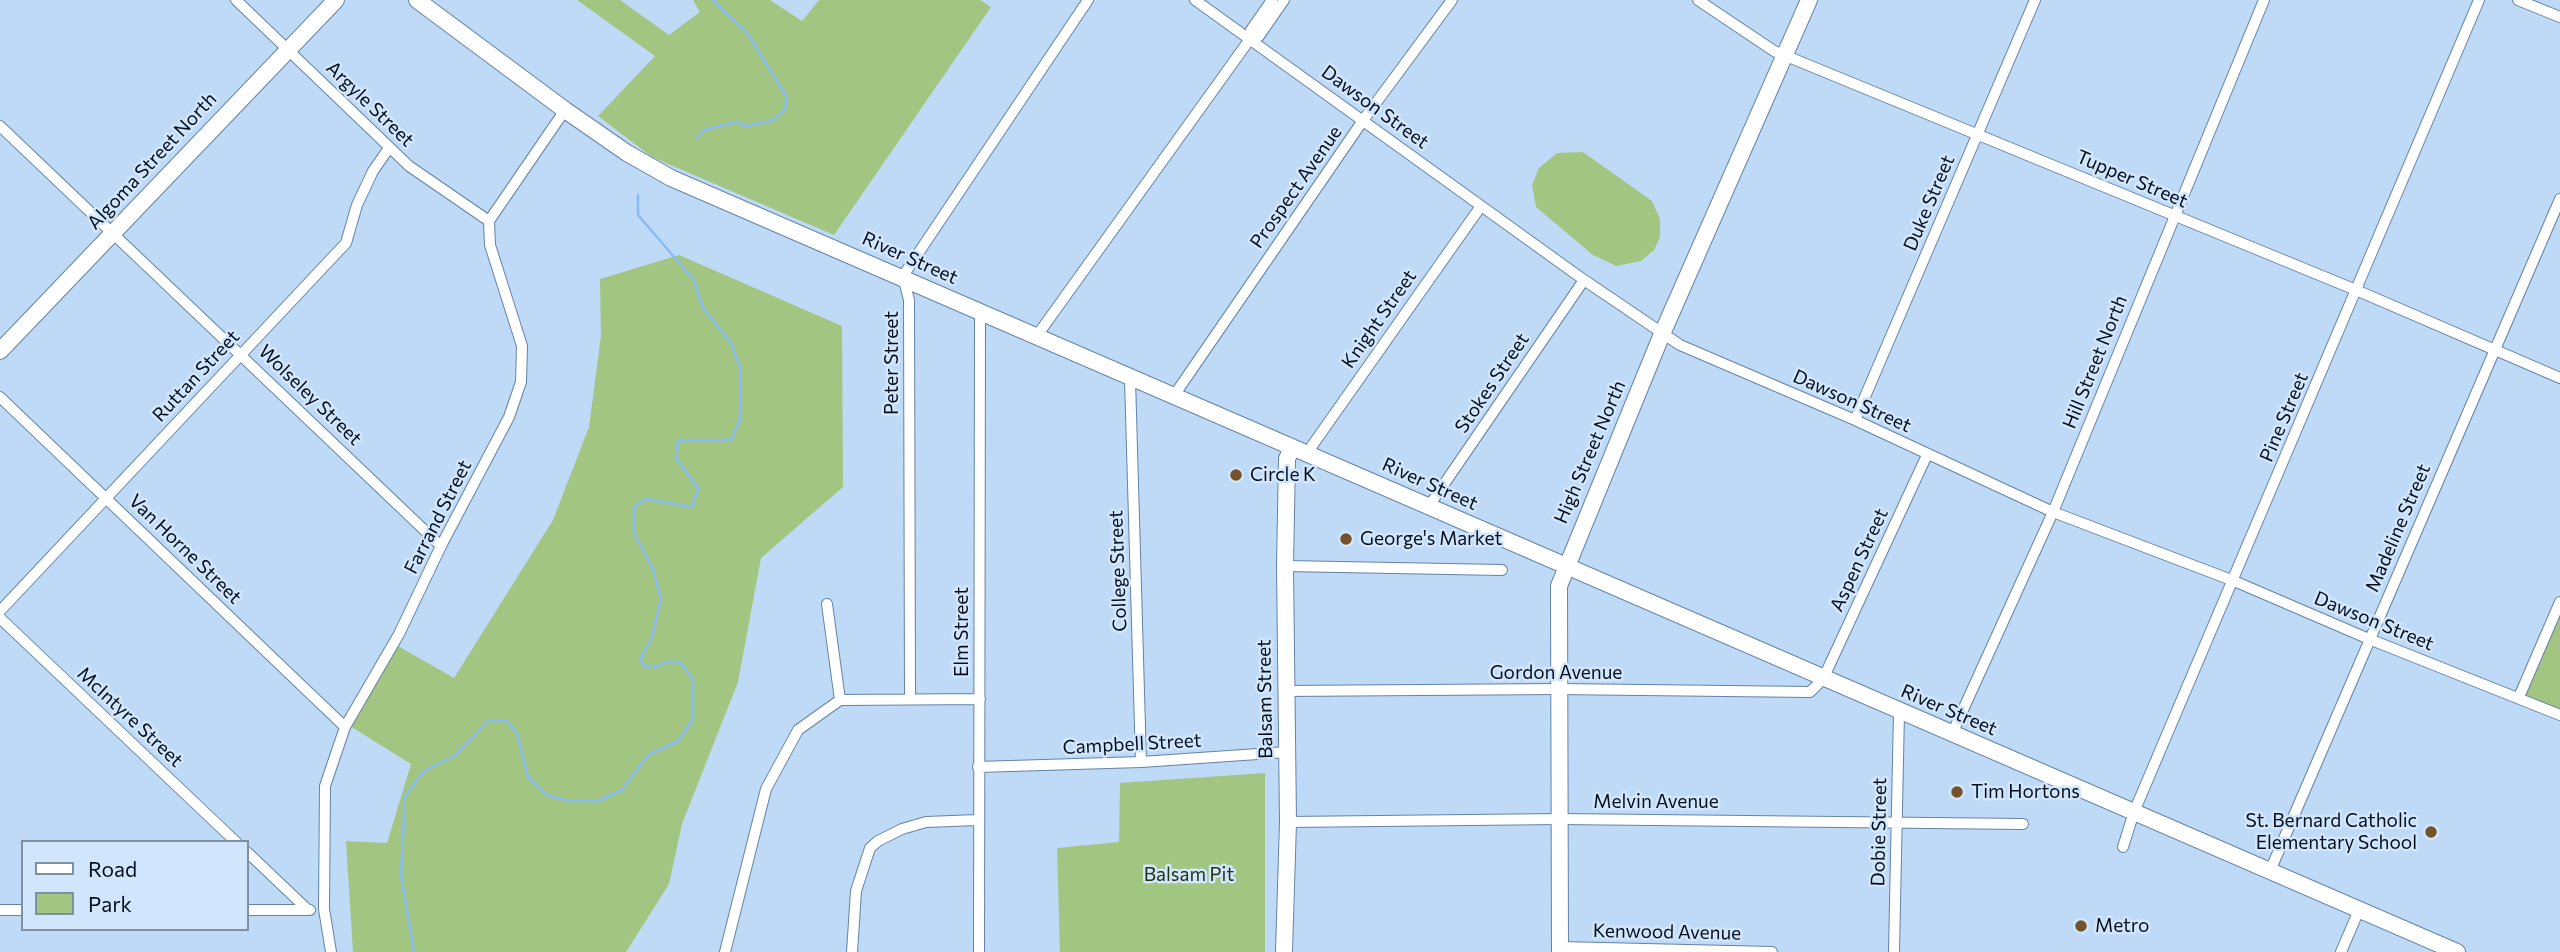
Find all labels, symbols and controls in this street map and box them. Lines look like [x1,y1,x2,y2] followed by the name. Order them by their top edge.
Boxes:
[321,57,419,151] street label: Argyle Street
[1317,60,1433,154] street label: Dawson Street
[83,88,221,234] street label: Algoma Street North
[1245,121,1347,253] street label: Prospect Avenue
[2073,145,2191,213] street label: Tupper Street
[1899,152,1959,254] street label: Duke Street
[859,227,961,289] street label: River Street
[1337,265,1421,373] street label: Knight Street
[2058,292,2132,432] street label: Hill Street North
[881,311,903,415] street label: Peter Street
[148,325,244,427] street label: Ruttan Street
[1450,329,1534,437] street label: Stokes Street
[254,340,366,450] street label: Wolseley Street
[1789,365,1915,437] street label: Dawson Street
[2255,369,2313,465] street label: Pine Street
[1550,377,1630,527] street label: High Street North
[1379,453,1481,515] street label: River Street
[400,456,476,578] street label: Farrand Street
[2361,461,2435,595] street label: Madeline Street
[1250,464,1316,486] place label: Circle K
[1228,467,1244,483] marker: Circle K
[124,489,246,609] street label: Van Horne Street
[1825,505,1893,615] street label: Aspen Street
[1104,510,1132,632] street label: College Street
[1360,528,1502,550] place label: George's Market
[1338,531,1354,547] marker: George's Market
[951,587,973,677] street label: Elm Street
[2311,587,2437,655] street label: Dawson Street
[1253,639,1277,759] street label: Balsam Street
[72,662,188,772] street label: McIntyre Street
[1490,662,1622,684] street label: Gordon Avenue
[1898,680,2000,740] street label: River Street
[1062,729,1202,759] street label: Campbell Street
[1867,777,1891,887] street label: Dobie Street
[1971,781,2080,803] place label: Tim Hortons
[1949,784,1965,800] marker: Tim Hortons
[1593,791,1719,813] street label: Melvin Avenue
[2245,810,2417,854] place label: St. Bernard Catholic Elementary School
[2423,824,2439,840] marker: St. Bernard Catholic Elementary School
[21,840,248,931] legend
[88,856,137,881] text: Road
[1144,864,1234,886] park label: Balsam Pit
[88,891,132,916] text: Park
[2095,915,2149,937] place label: Metro
[2073,918,2089,934] marker: Metro
[1593,919,1741,945] street label: Kenwood Avenue

